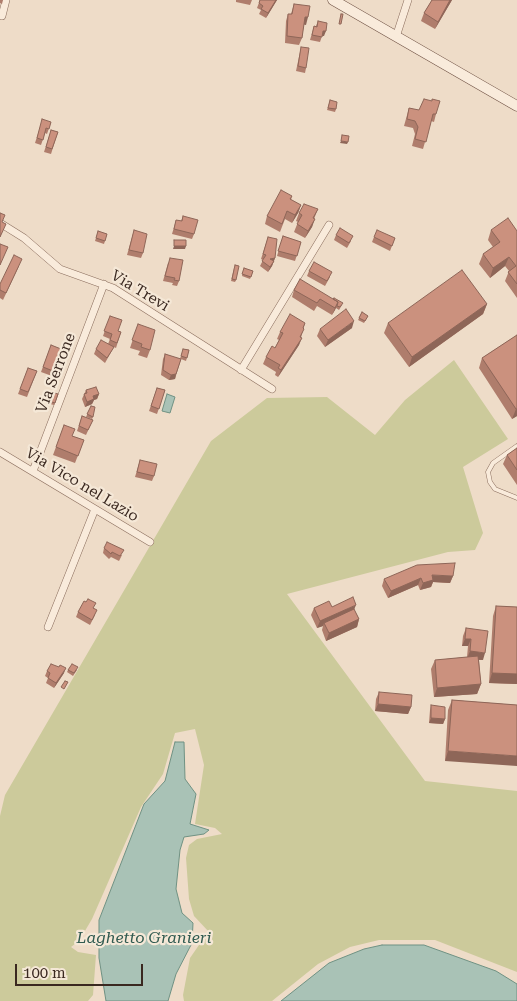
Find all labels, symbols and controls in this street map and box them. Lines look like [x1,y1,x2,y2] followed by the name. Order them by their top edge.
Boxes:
[108,267,172,315] street label: Via Trevi
[32,330,80,416] street label: Via Serrone
[22,444,142,526] street label: Via Vico nel Lazio
[76,928,212,948] water label: Laghetto Granieri
[18,954,145,986] scale bar
[23,964,66,982] text: 100 m

